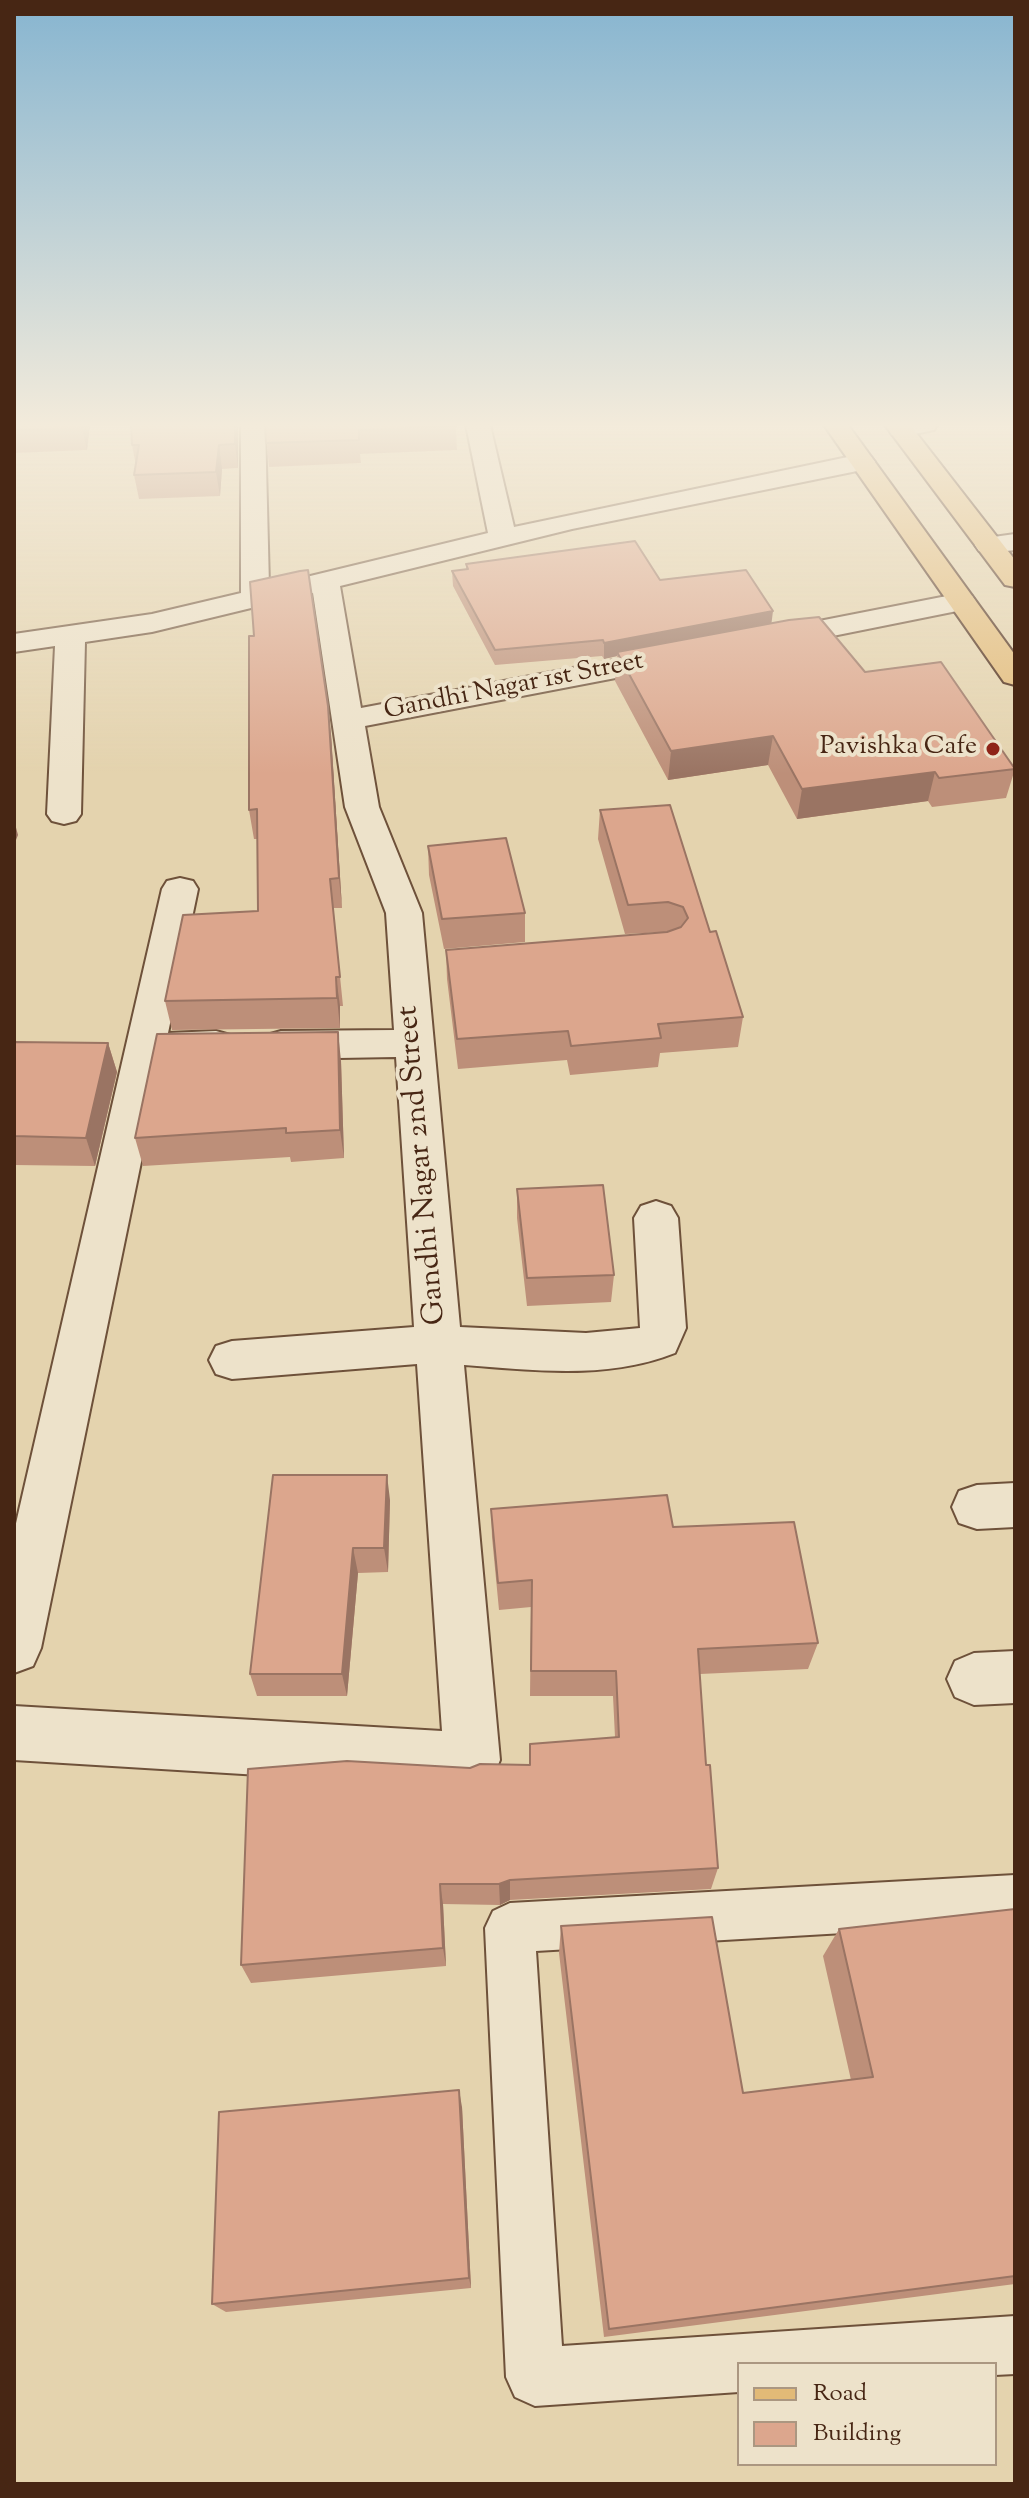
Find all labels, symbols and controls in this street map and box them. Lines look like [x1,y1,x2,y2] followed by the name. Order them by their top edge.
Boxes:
[382,648,646,728] street label: Gandhi Nagar 1st Street
[820,733,977,765] place label: Pavishka Cafe
[984,740,1002,758] marker: Pavishka Cafe
[392,1004,456,1326] street label: Gandhi Nagar 2nd Street
[737,2362,997,2466] legend
[813,2377,867,2411] text: Road
[813,2417,901,2451] text: Building

